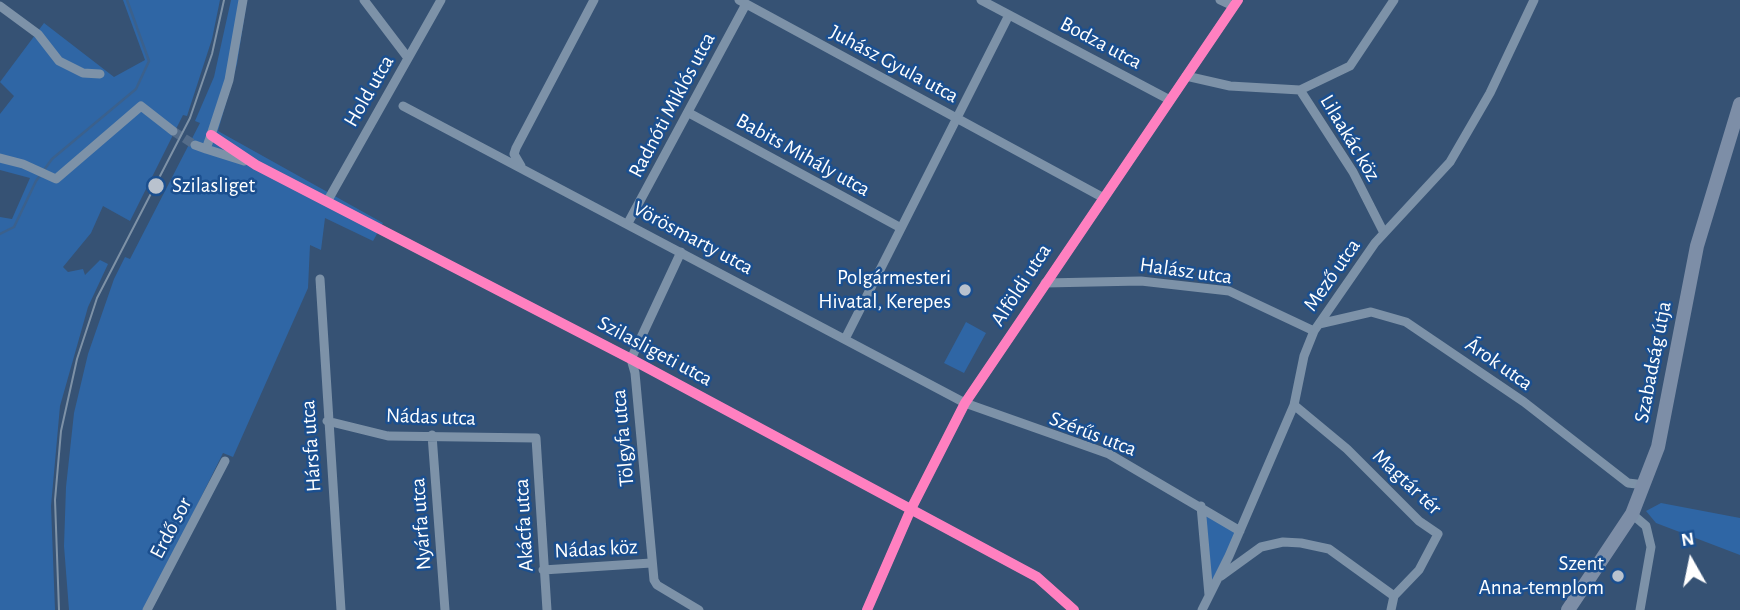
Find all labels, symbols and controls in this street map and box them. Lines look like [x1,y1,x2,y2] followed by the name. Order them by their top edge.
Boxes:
[1056,11,1146,75] street label: Bodza utca
[825,19,963,109] street label: Juhász Gyula utca
[623,28,721,182] street label: Radnóti Miklós utca
[338,51,400,131] street label: Hold utca
[1314,90,1386,186] street label: Lilaakác köz
[732,108,874,202] street label: Babits Mihály utca
[172,173,255,199] place label: Szilasliget
[146,176,166,196] marker: Szilasliget
[628,196,758,280] street label: Vörösmarty utca
[1298,234,1366,316] street label: Mező utca
[985,239,1057,331] street label: Alföldi utca
[1138,252,1234,290] street label: Halász utca
[818,265,951,315] place label: Polgármesteri Hivatal, Kerepes
[957,282,973,298] marker: Polgármesteri Hivatal, Kerepes
[1629,299,1677,425] street label: Szabadság útja
[593,310,717,392] street label: Szilasligeti utca
[1460,332,1538,396] street label: Árok utca
[606,388,640,488] street label: Tölgyfa utca
[295,399,327,493] street label: Hársfa utca
[386,403,476,431] street label: Nádas utca
[1046,406,1140,462] street label: Szérűs utca
[1367,444,1447,520] street label: Magtár tér
[405,477,437,571] street label: Nyárfa utca
[509,478,539,572] street label: Akácfa utca
[144,493,198,563] street label: Erdő sor
[1656,526,1726,596] north arrow
[1680,529,1696,550] text: N
[554,534,638,564] street label: Nádas köz
[1479,551,1604,601] place label: Szent Anna-templom
[1610,568,1626,584] marker: Szent Anna-templom

